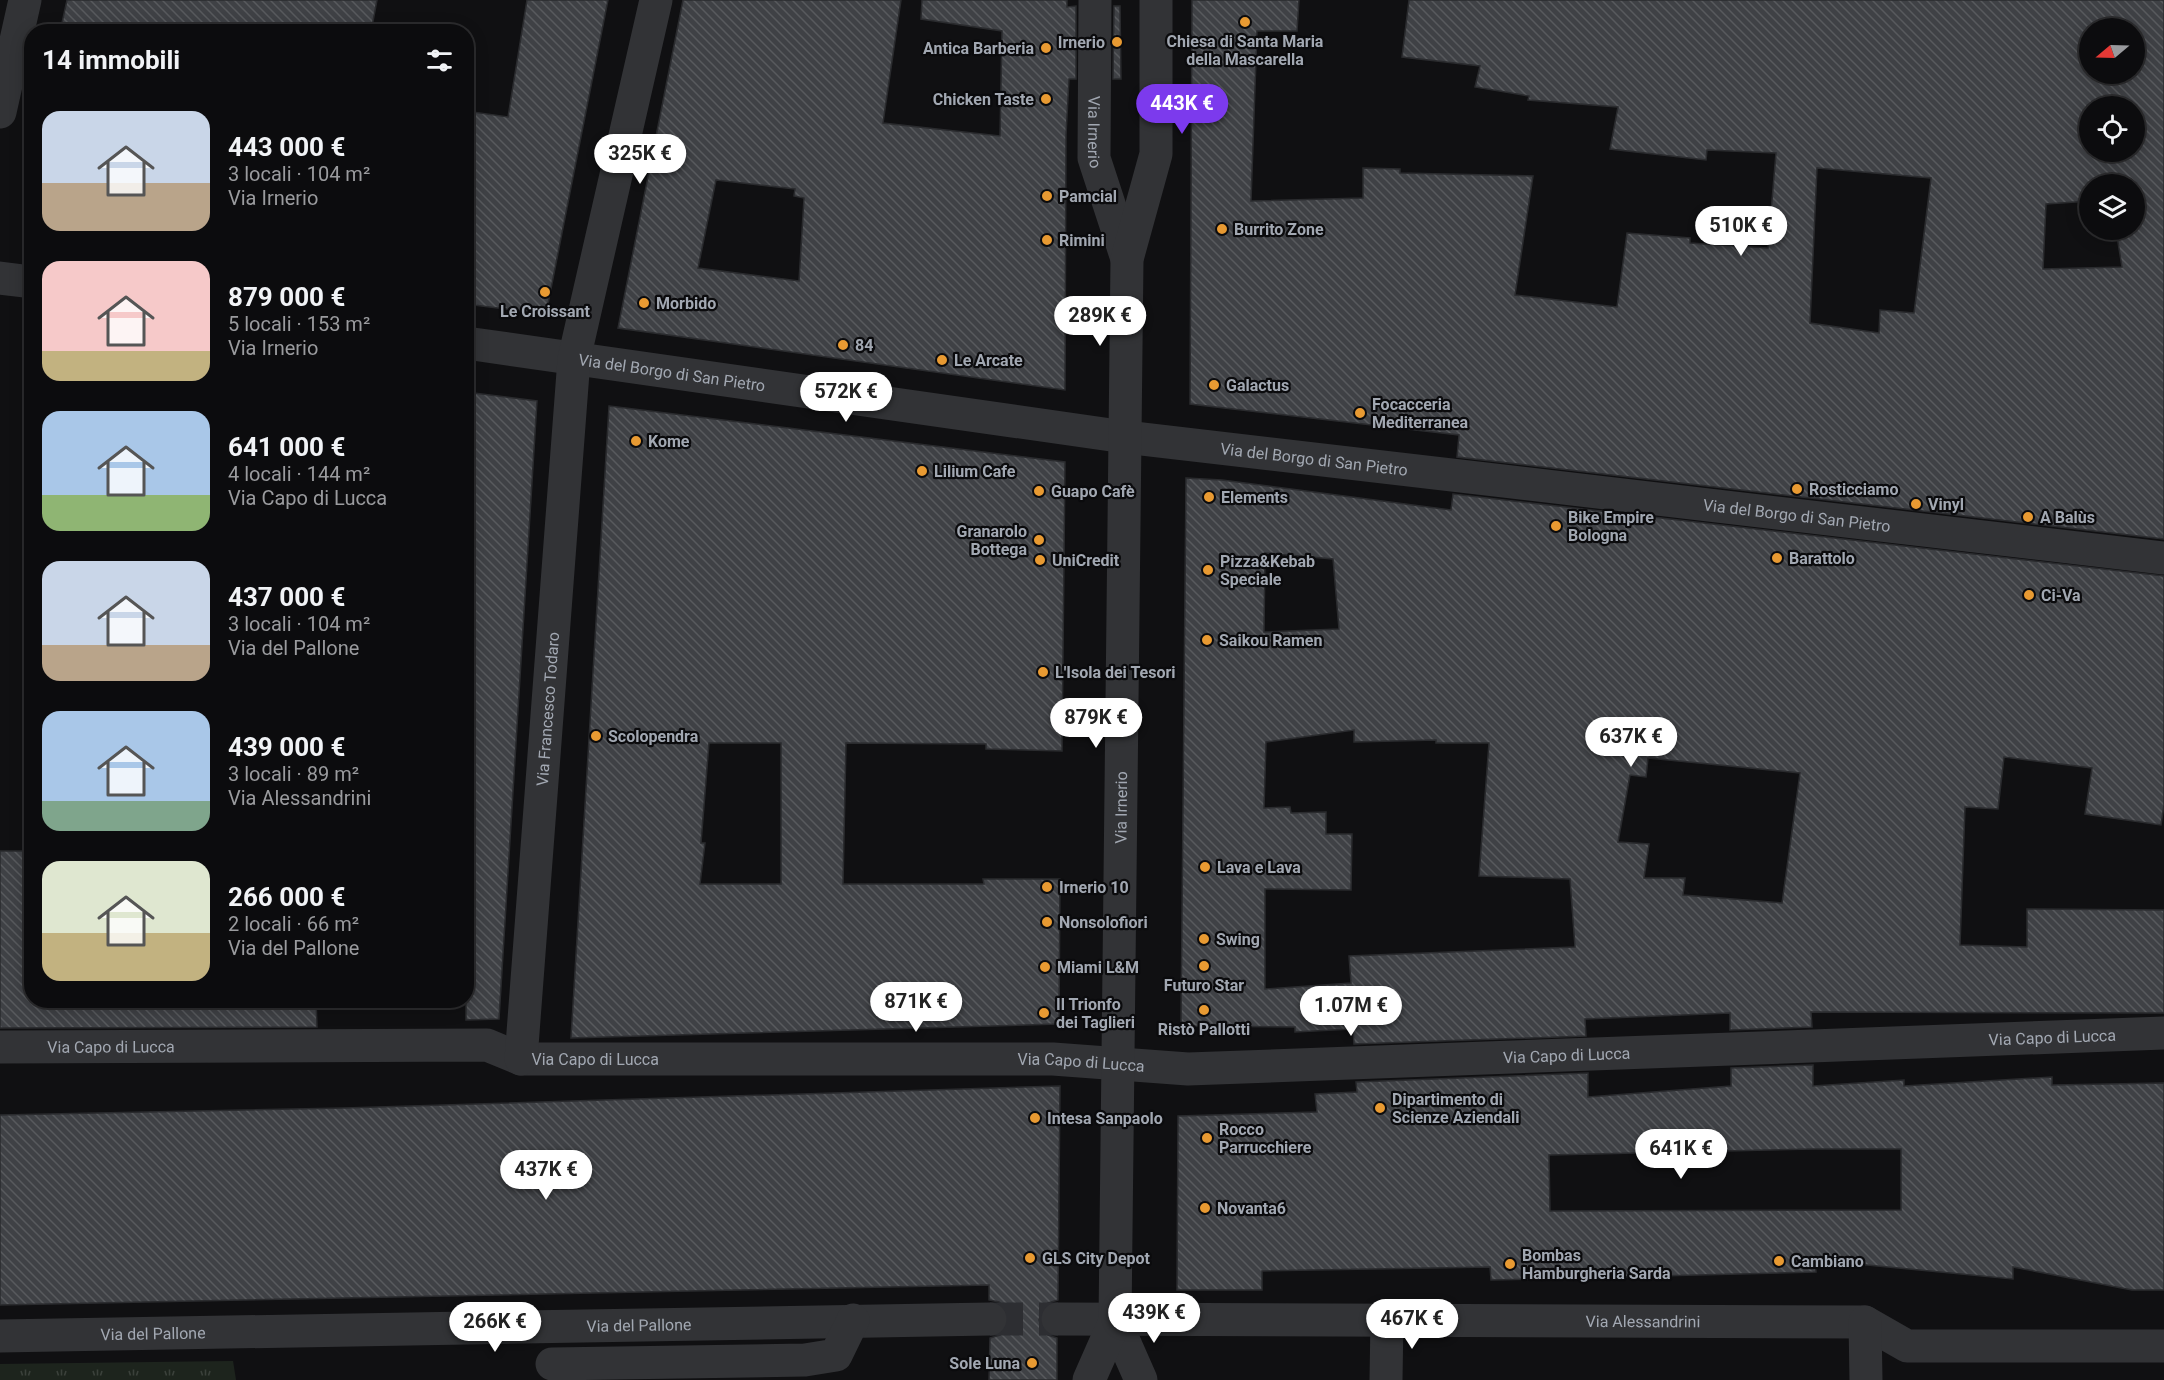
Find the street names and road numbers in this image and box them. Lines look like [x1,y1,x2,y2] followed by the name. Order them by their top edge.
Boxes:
[1084,96,1106,171] street label: Via Irnerio
[577,350,767,395] street label: Via del Borgo di San Pietro
[1219,439,1409,479] street label: Via del Borgo di San Pietro
[1702,495,1892,536] street label: Via del Borgo di San Pietro
[532,631,563,787] street label: Via Francesco Todaro
[1111,771,1131,844] street label: Via Irnerio
[1988,1025,2116,1049] street label: Via Capo di Lucca
[47,1037,175,1056] street label: Via Capo di Lucca
[1503,1043,1631,1067] street label: Via Capo di Lucca
[532,1050,659,1069] street label: Via Capo di Lucca
[1018,1050,1145,1075] street label: Via Capo di Lucca
[1586,1311,1700,1331] street label: Via Alessandrini
[586,1315,692,1335] street label: Via del Pallone
[100,1323,206,1344] street label: Via del Pallone

